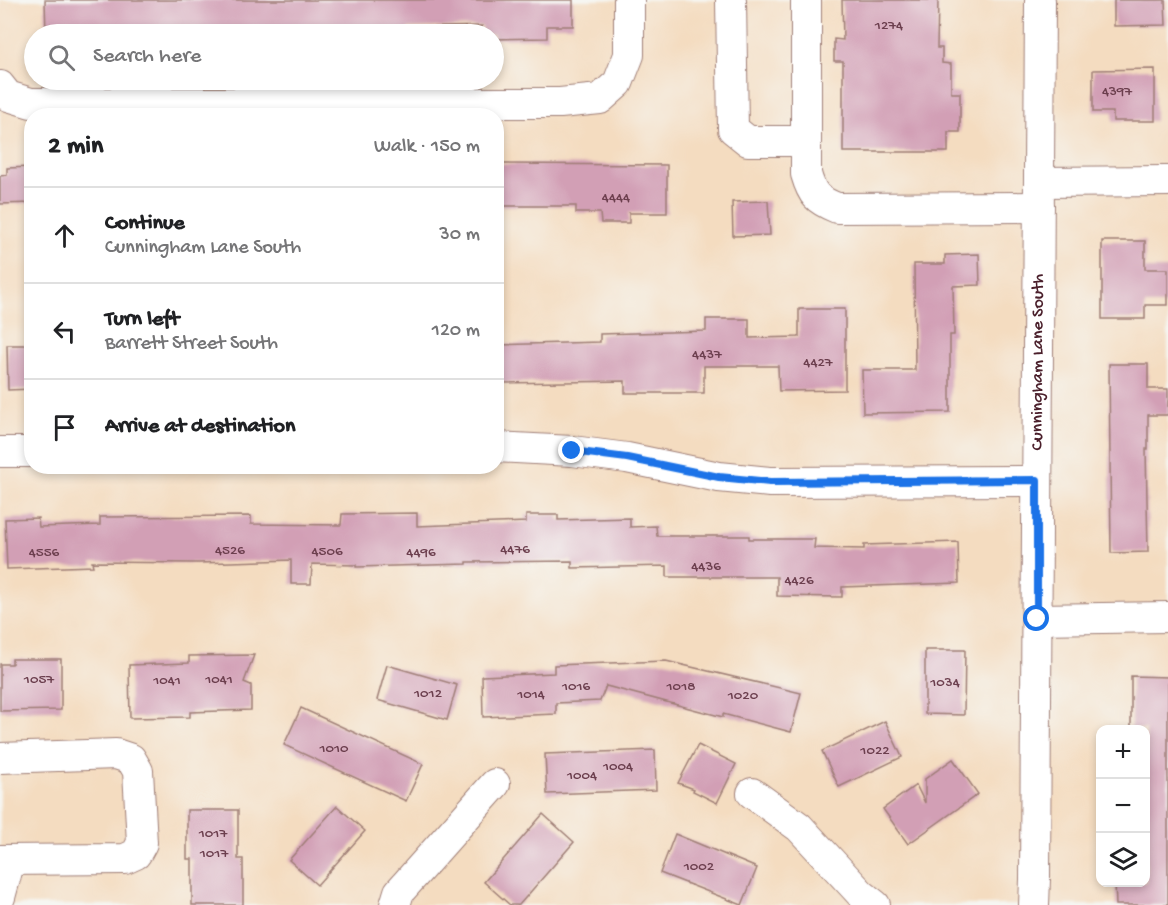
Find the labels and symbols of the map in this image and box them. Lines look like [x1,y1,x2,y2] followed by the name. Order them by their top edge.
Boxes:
[874,17,903,35] house number: 1274
[1102,83,1133,101] house number: 4397
[602,189,630,207] house number: 4444
[1027,273,1049,450] street label: Cunningham Lane South
[692,346,723,364] house number: 4437
[803,354,834,372] house number: 4427
[558,437,584,463] route end
[500,541,530,559] house number: 4476
[215,542,245,560] house number: 4526
[311,543,343,561] house number: 4506
[29,544,60,562] house number: 4556
[406,544,436,562] house number: 4496
[691,558,721,576] house number: 4436
[784,572,814,590] house number: 4426
[1023,605,1049,631] route start
[23,671,55,689] house number: 1057
[204,671,233,689] house number: 1041
[152,672,181,690] house number: 1041
[929,674,960,692] house number: 1034
[561,678,591,696] house number: 1016
[666,678,695,696] house number: 1018
[413,685,442,703] house number: 1012
[516,686,545,704] house number: 1014
[727,687,759,705] house number: 1020
[318,740,349,758] house number: 1010
[859,742,890,760] house number: 1022
[602,758,633,776] house number: 1004
[566,767,597,785] house number: 1004
[198,825,228,843] house number: 1017
[199,845,229,863] house number: 1017
[683,858,714,876] house number: 1002

